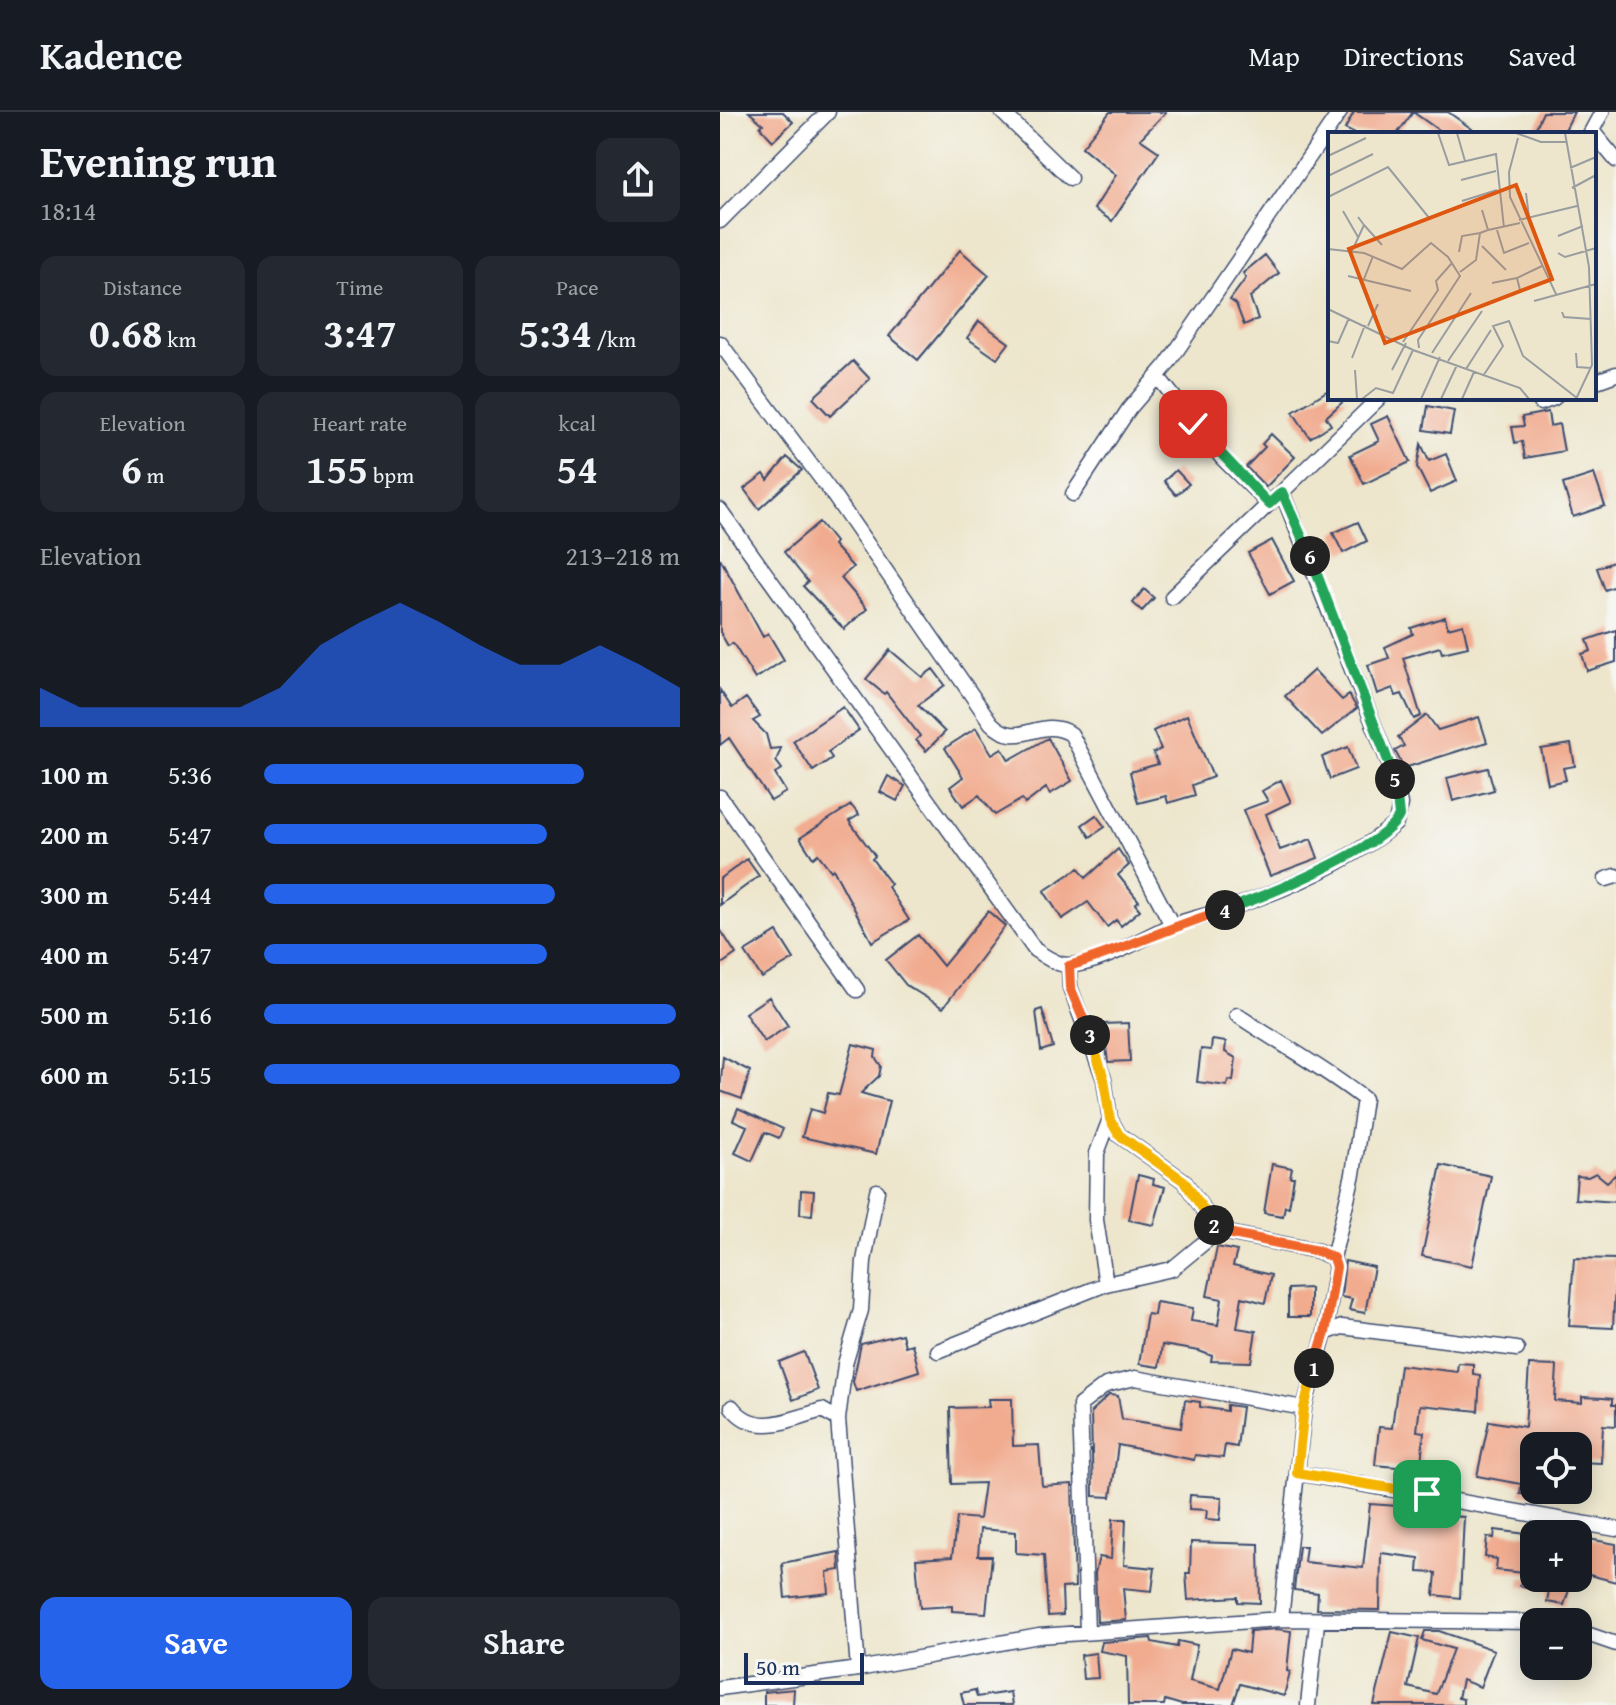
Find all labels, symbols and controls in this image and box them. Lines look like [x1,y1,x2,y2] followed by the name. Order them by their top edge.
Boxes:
[40,27,183,83] text: Kadence
[1248,35,1300,76] text: Map
[1344,35,1464,76] text: Directions
[1508,35,1576,76] text: Saved
[40,129,277,193] text: Evening run
[1328,132,1596,400] inset map
[596,138,680,222] button: share
[40,191,96,230] text: 18:14
[103,271,182,303] text: Distance
[337,271,383,303] text: Time
[556,271,598,303] text: Pace
[89,303,162,362] text: 0.68
[323,303,397,362] text: 3:47
[518,303,592,362] text: 5:34
[162,323,196,355] text: km
[592,323,636,355] text: /km
[1159,390,1227,458] pin
[1171,402,1215,446] icon: check
[100,407,186,439] text: Elevation
[313,407,407,439] text: Heart rate
[559,407,596,439] text: kcal
[121,439,142,498] text: 6
[306,439,368,498] text: 155
[557,439,598,498] text: 54
[142,459,164,491] text: m
[368,459,414,491] text: bpm
[40,536,142,575] text: Elevation
[566,536,680,575] text: 213–218 m
[1290,536,1330,576] pin: 6
[1304,540,1316,572] text: 6
[40,755,108,794] text: 100 m
[168,755,212,794] text: 5:36
[1375,759,1415,799] pin: 5
[1389,763,1401,795] text: 5
[40,815,108,854] text: 200 m
[168,815,212,854] text: 5:47
[40,875,108,914] text: 300 m
[168,875,212,914] text: 5:44
[1205,890,1245,930] pin: 4
[1219,894,1231,926] text: 4
[40,935,108,974] text: 400 m
[168,935,212,974] text: 5:47
[40,995,108,1034] text: 500 m
[168,995,212,1034] text: 5:16
[1070,1015,1110,1055] pin: 3
[1084,1019,1096,1051] text: 3
[40,1055,108,1094] text: 600 m
[168,1055,212,1094] text: 5:15
[1194,1205,1234,1245] pin: 2
[1208,1209,1220,1241] text: 2
[1294,1348,1334,1388] pin: 1
[1308,1352,1320,1384] text: 1
[1520,1432,1592,1680] map controls
[1520,1432,1592,1504] button: locate
[1393,1460,1461,1528] pin
[1405,1472,1449,1516] icon: arrive
[1520,1520,1592,1592] button: +
[40,1597,352,1689] button: Save
[368,1597,680,1689] button: Share
[1520,1608,1592,1680] button: −
[744,1649,864,1685] scale bar
[756,1651,800,1683] text: 50 m

